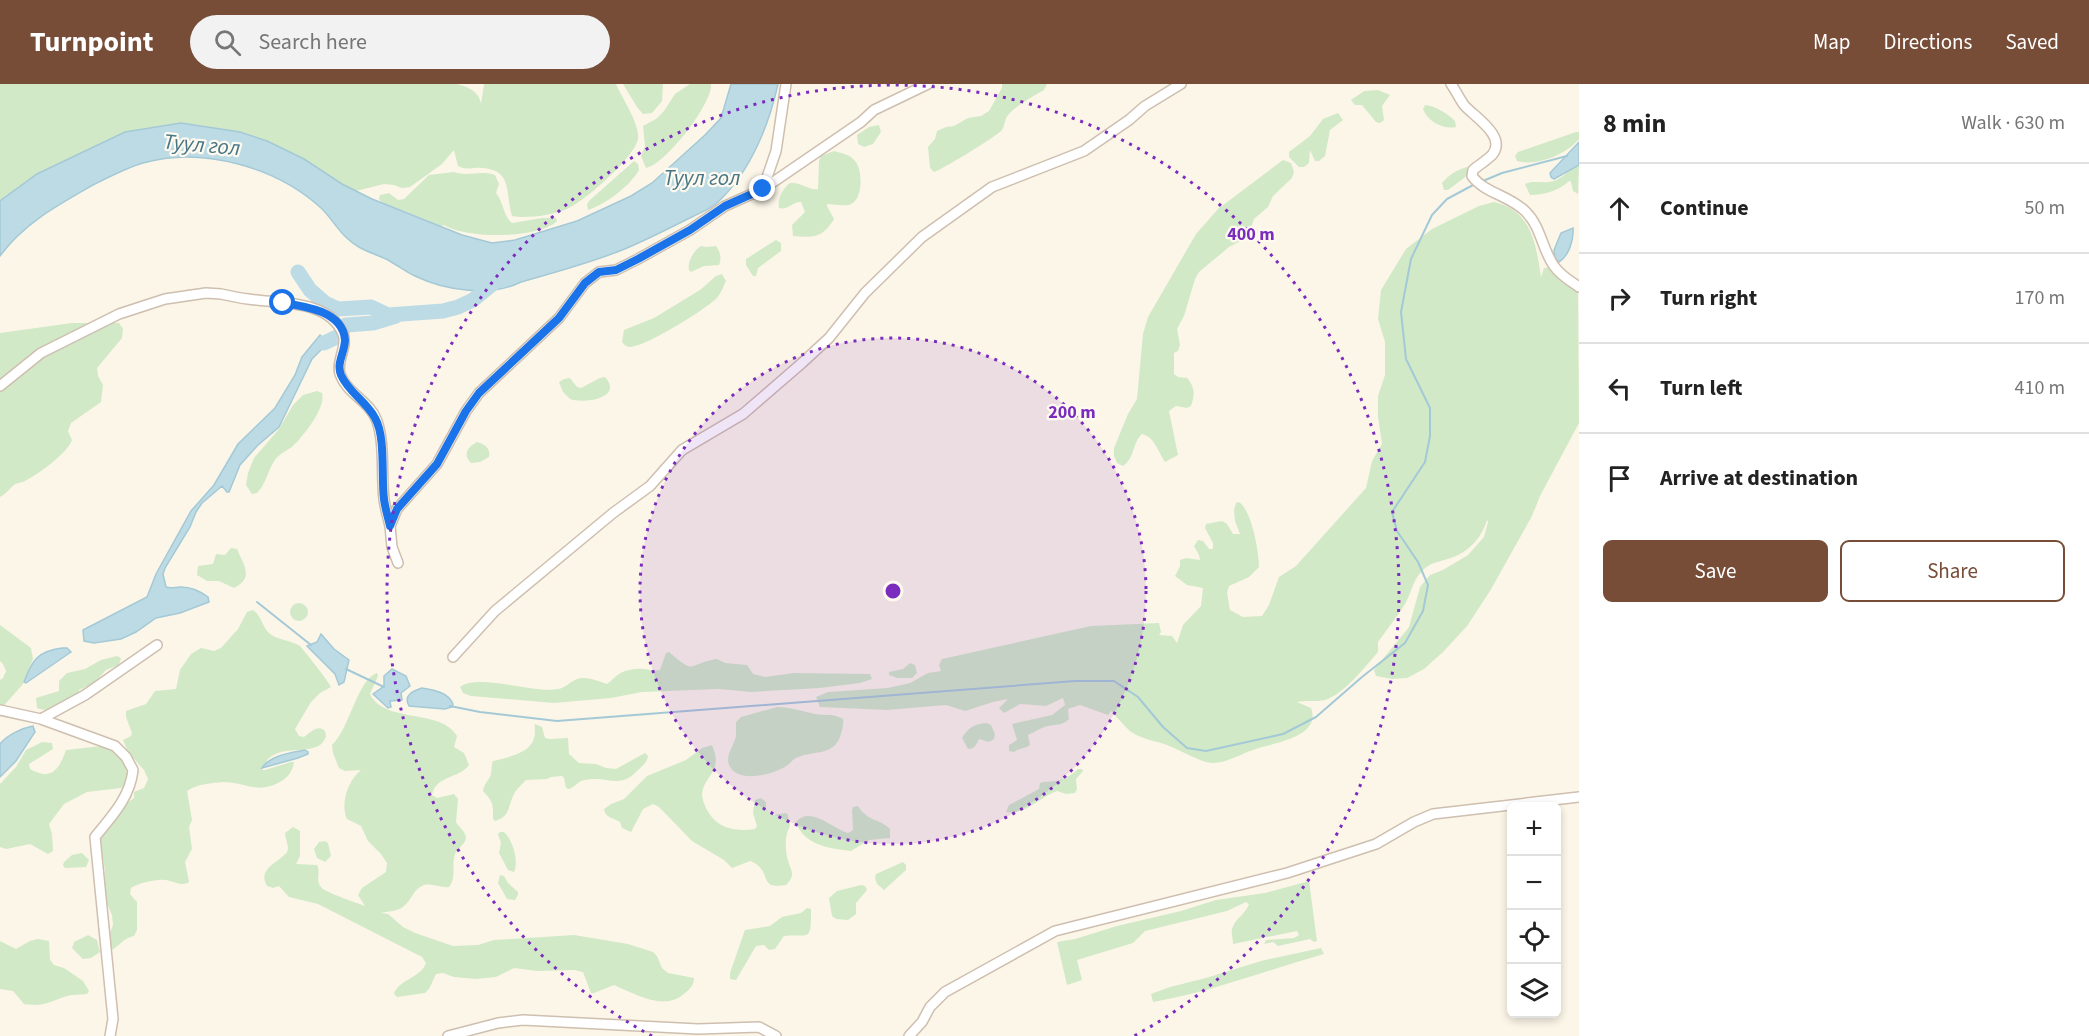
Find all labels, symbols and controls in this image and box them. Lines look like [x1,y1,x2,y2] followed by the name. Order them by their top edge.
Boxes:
[190,15,610,69] search box
[30,22,154,62] text: Turnpoint
[211,26,244,59] icon: search
[259,26,367,58] text: Search here
[1813,27,1851,57] text: Map
[1884,27,1972,57] text: Directions
[2005,27,2059,57] text: Saved
[1603,105,1666,142] text: 8 min
[1961,109,2065,137] text: Walk · 630 m
[162,126,242,164] water label: Туул гол
[663,162,741,194] water label: Туул гол
[749,175,775,201] route end
[1603,192,1636,225] icon: ahead
[1660,192,1749,224] text: Continue
[2025,194,2065,222] text: 50 m
[1227,222,1275,247] text: 400 m
[1603,282,1636,315] icon: right
[1660,282,1757,314] text: Turn right
[2015,284,2065,312] text: 170 m
[269,289,295,315] route start
[1603,372,1636,405] icon: left
[1660,372,1742,404] text: Turn left
[2015,374,2065,402] text: 410 m
[1048,400,1096,425] text: 200 m
[1603,462,1636,495] icon: arrive
[1660,462,1858,494] text: Arrive at destination
[1603,540,1828,602] button: Save
[1840,540,2065,602] button: Share
[883,581,903,601] centre of rings
[1507,802,1561,1018] map controls
[1507,802,1561,856] button: +
[1507,856,1561,910] button: −
[1507,910,1561,964] button: locate
[1507,964,1561,1018] button: layers

